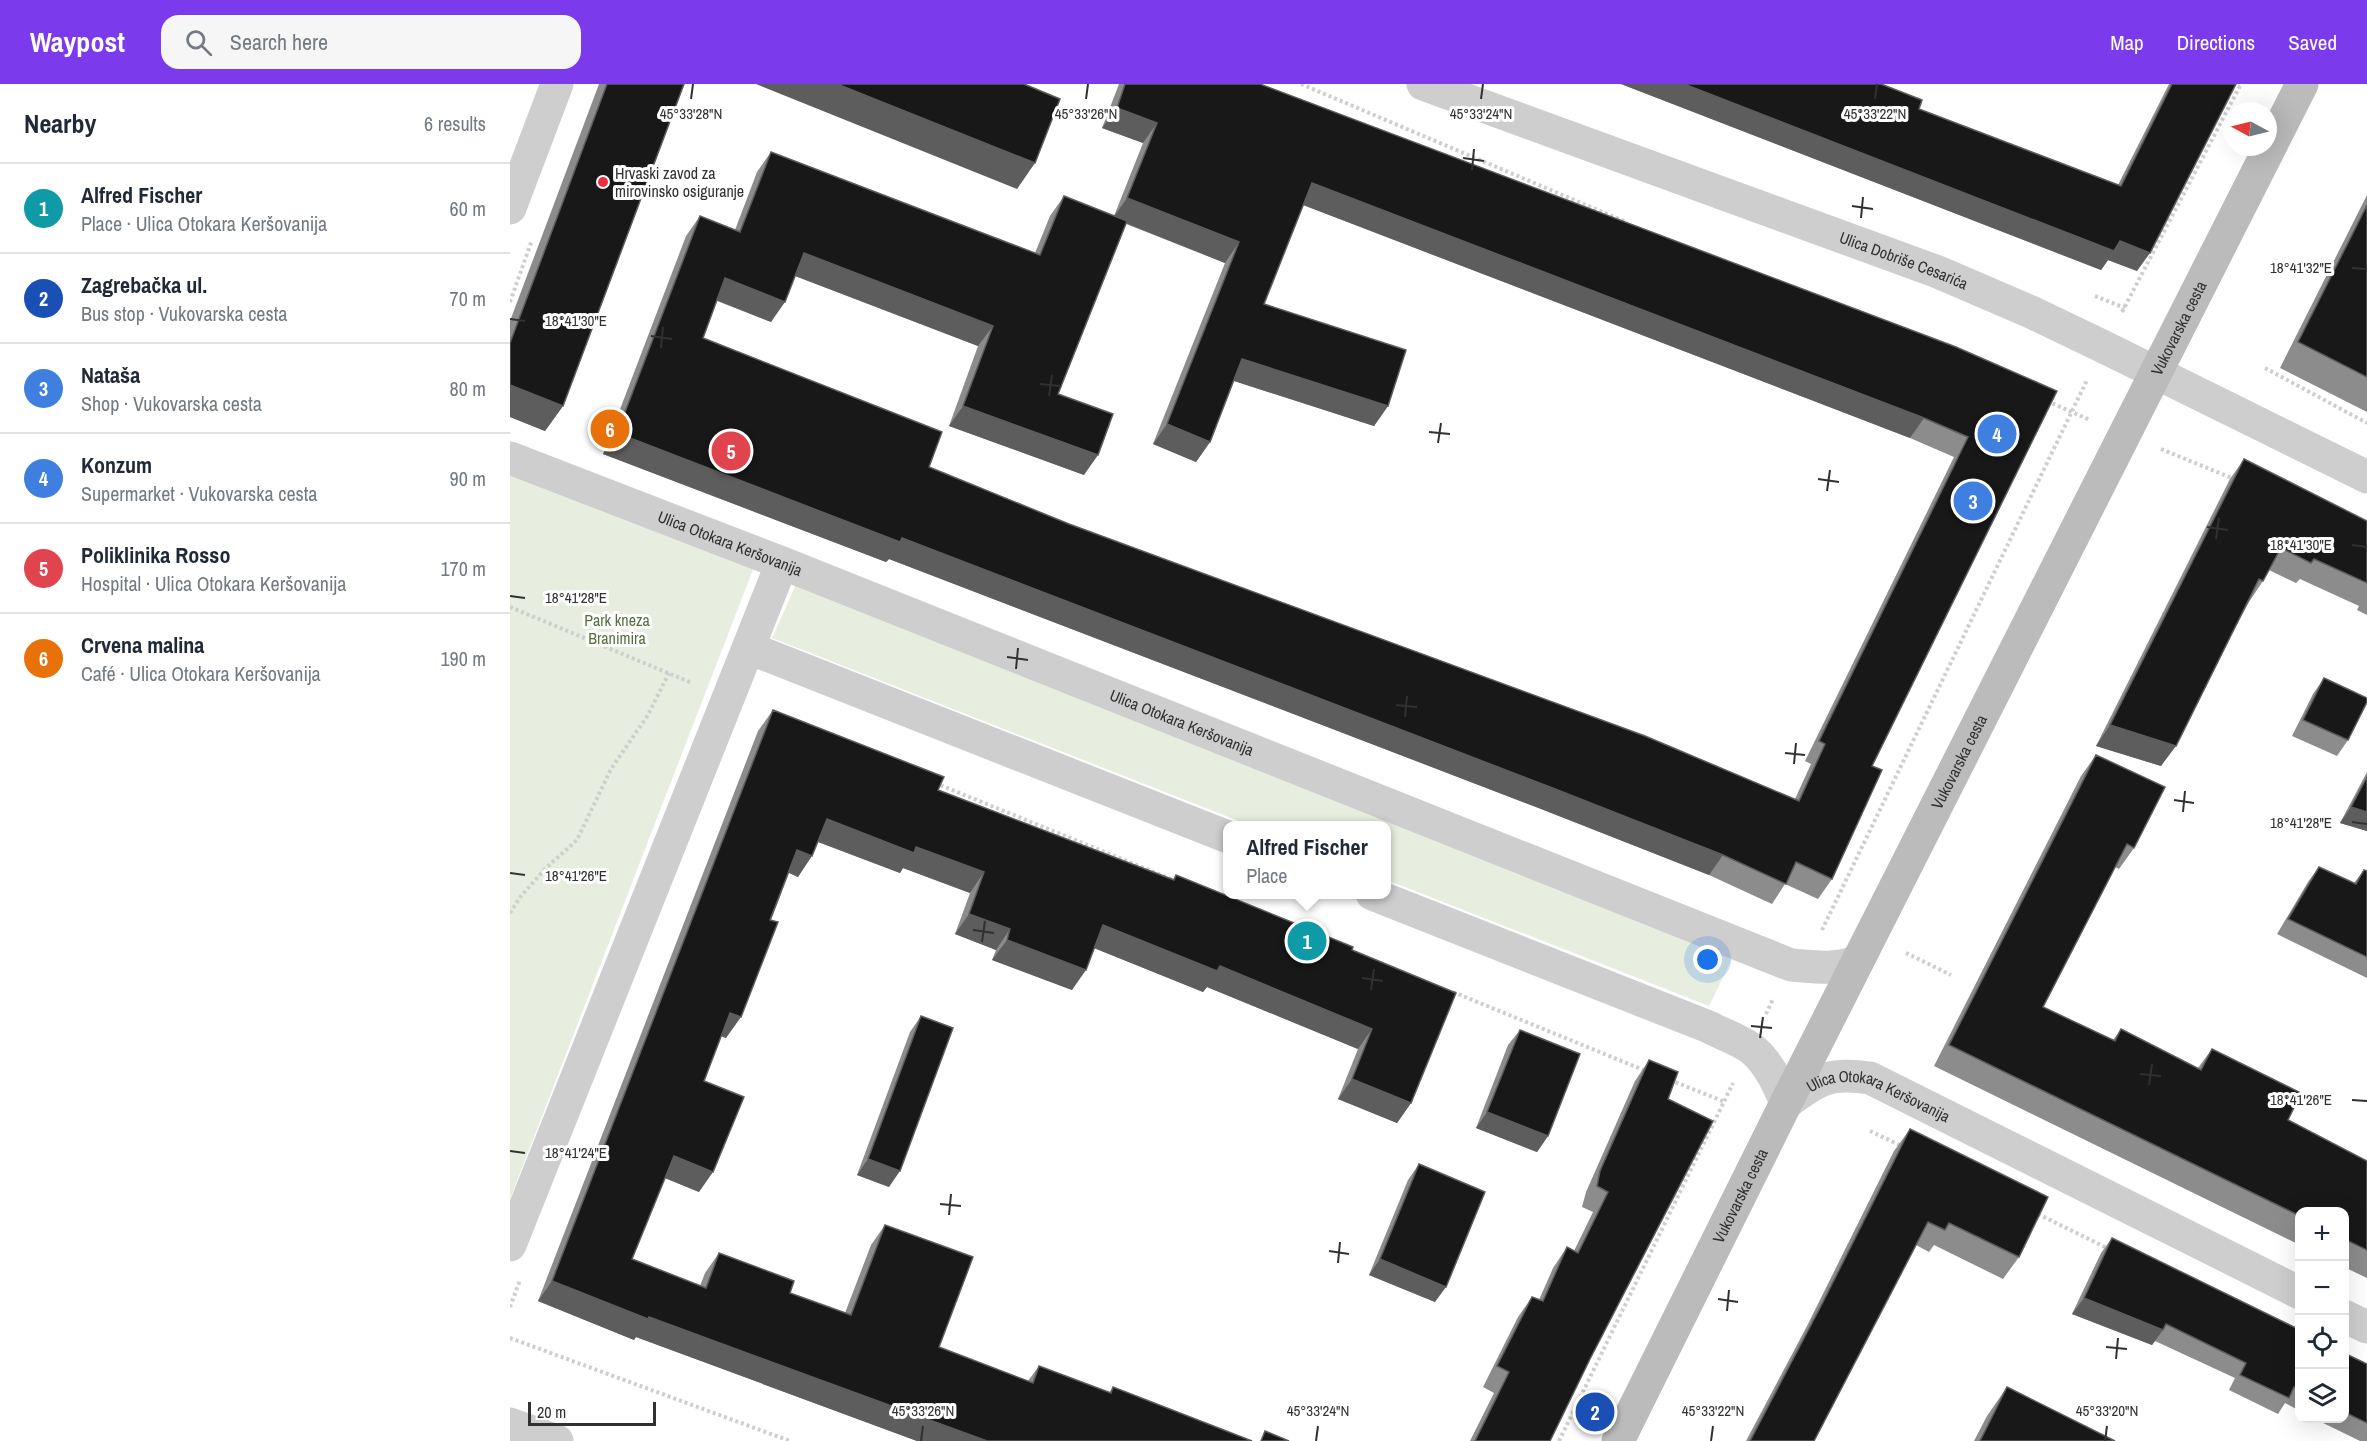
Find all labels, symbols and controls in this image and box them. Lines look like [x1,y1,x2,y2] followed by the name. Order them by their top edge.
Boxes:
[161,15,581,69] search box
[30,23,125,61] text: Waypost
[182,26,215,59] icon: search
[230,27,328,57] text: Search here
[2110,28,2144,57] text: Map
[2177,28,2255,57] text: Directions
[2288,28,2337,57] text: Saved
[2223,102,2277,156] north arrow
[660,103,722,124] text: 45°33'28"N
[1055,103,1117,124] text: 45°33'26"N
[1450,103,1512,124] text: 45°33'24"N
[1844,103,1906,124] text: 45°33'22"N
[24,106,96,141] text: Nearby
[424,110,486,137] text: 6 results
[615,162,744,202] place label: Hrvaski zavod za mirovinsko osiguranje
[596,175,610,189] marker: Hrvaski zavod za mirovinsko osiguranje
[81,180,202,210] text: Alfred Fischer
[39,195,48,222] text: 1
[450,195,486,222] text: 60 m
[81,210,327,237] text: Place · Ulica Otokara Keršovanija
[1836,226,1972,295] street label: Ulica Dobriše Cesarića
[2270,257,2332,278] text: 18°41'32"E
[81,270,207,300] text: Zagrebačka ul.
[2145,277,2212,379] street label: Vukovarska cesta
[39,285,48,312] text: 2
[450,285,486,312] text: 70 m
[81,300,287,327] text: Bus stop · Vukovarska cesta
[545,310,607,331] text: 18°41'30"E
[81,360,140,390] text: Nataša
[39,375,48,402] text: 3
[450,375,486,402] text: 80 m
[81,390,262,417] text: Shop · Vukovarska cesta
[590,406,630,452] pin: 6
[1978,412,2016,456] pin: 4
[712,428,750,473] pin: 5
[81,450,152,480] text: Konzum
[39,465,48,492] text: 4
[450,465,486,492] text: 90 m
[1954,478,1992,524] pin: 3
[81,480,317,507] text: Supermarket · Vukovarska cesta
[655,505,806,581] street label: Ulica Otokara Keršovanija
[2270,534,2332,555] text: 18°41'30"E
[81,540,230,570] text: Poliklinika Rosso
[39,555,48,582] text: 5
[440,555,486,582] text: 170 m
[81,570,346,597] text: Hospital · Ulica Otokara Keršovanija
[545,587,607,608] text: 18°41'28"E
[584,609,651,649] park label: Park kneza Branimira
[81,630,204,660] text: Crvena malina
[39,645,48,672] text: 6
[440,645,486,672] text: 190 m
[81,660,321,687] text: Café · Ulica Otokara Keršovanija
[1107,684,1258,761] street label: Ulica Otokara Keršovanija
[1926,710,1992,813] street label: Vukovarska cesta
[2270,812,2332,833] text: 18°41'28"E
[1223,821,1391,899] popup
[1246,832,1368,862] text: Alfred Fischer
[1246,862,1287,889] text: Place
[545,865,607,886] text: 18°41'26"E
[1288,918,1326,964] pin: 1
[1693,945,1722,974] your location
[1802,1065,1954,1128] street label: Ulica Otokara Keršovanija
[2270,1089,2332,1110] text: 18°41'26"E
[545,1142,607,1163] text: 18°41'24"E
[1707,1144,1773,1247] street label: Vukovarska cesta
[2295,1207,2349,1423] map controls
[2295,1207,2349,1261] button: +
[2295,1261,2349,1315] button: −
[2295,1315,2349,1369] button: locate
[2295,1369,2349,1423] button: layers
[1576,1390,1614,1434] pin: 2
[528,1399,656,1426] scale bar
[892,1400,954,1421] text: 45°33'26"N
[1287,1400,1349,1421] text: 45°33'24"N
[1682,1400,1744,1421] text: 45°33'22"N
[2076,1400,2138,1421] text: 45°33'20"N
[537,1401,566,1423] text: 20 m

